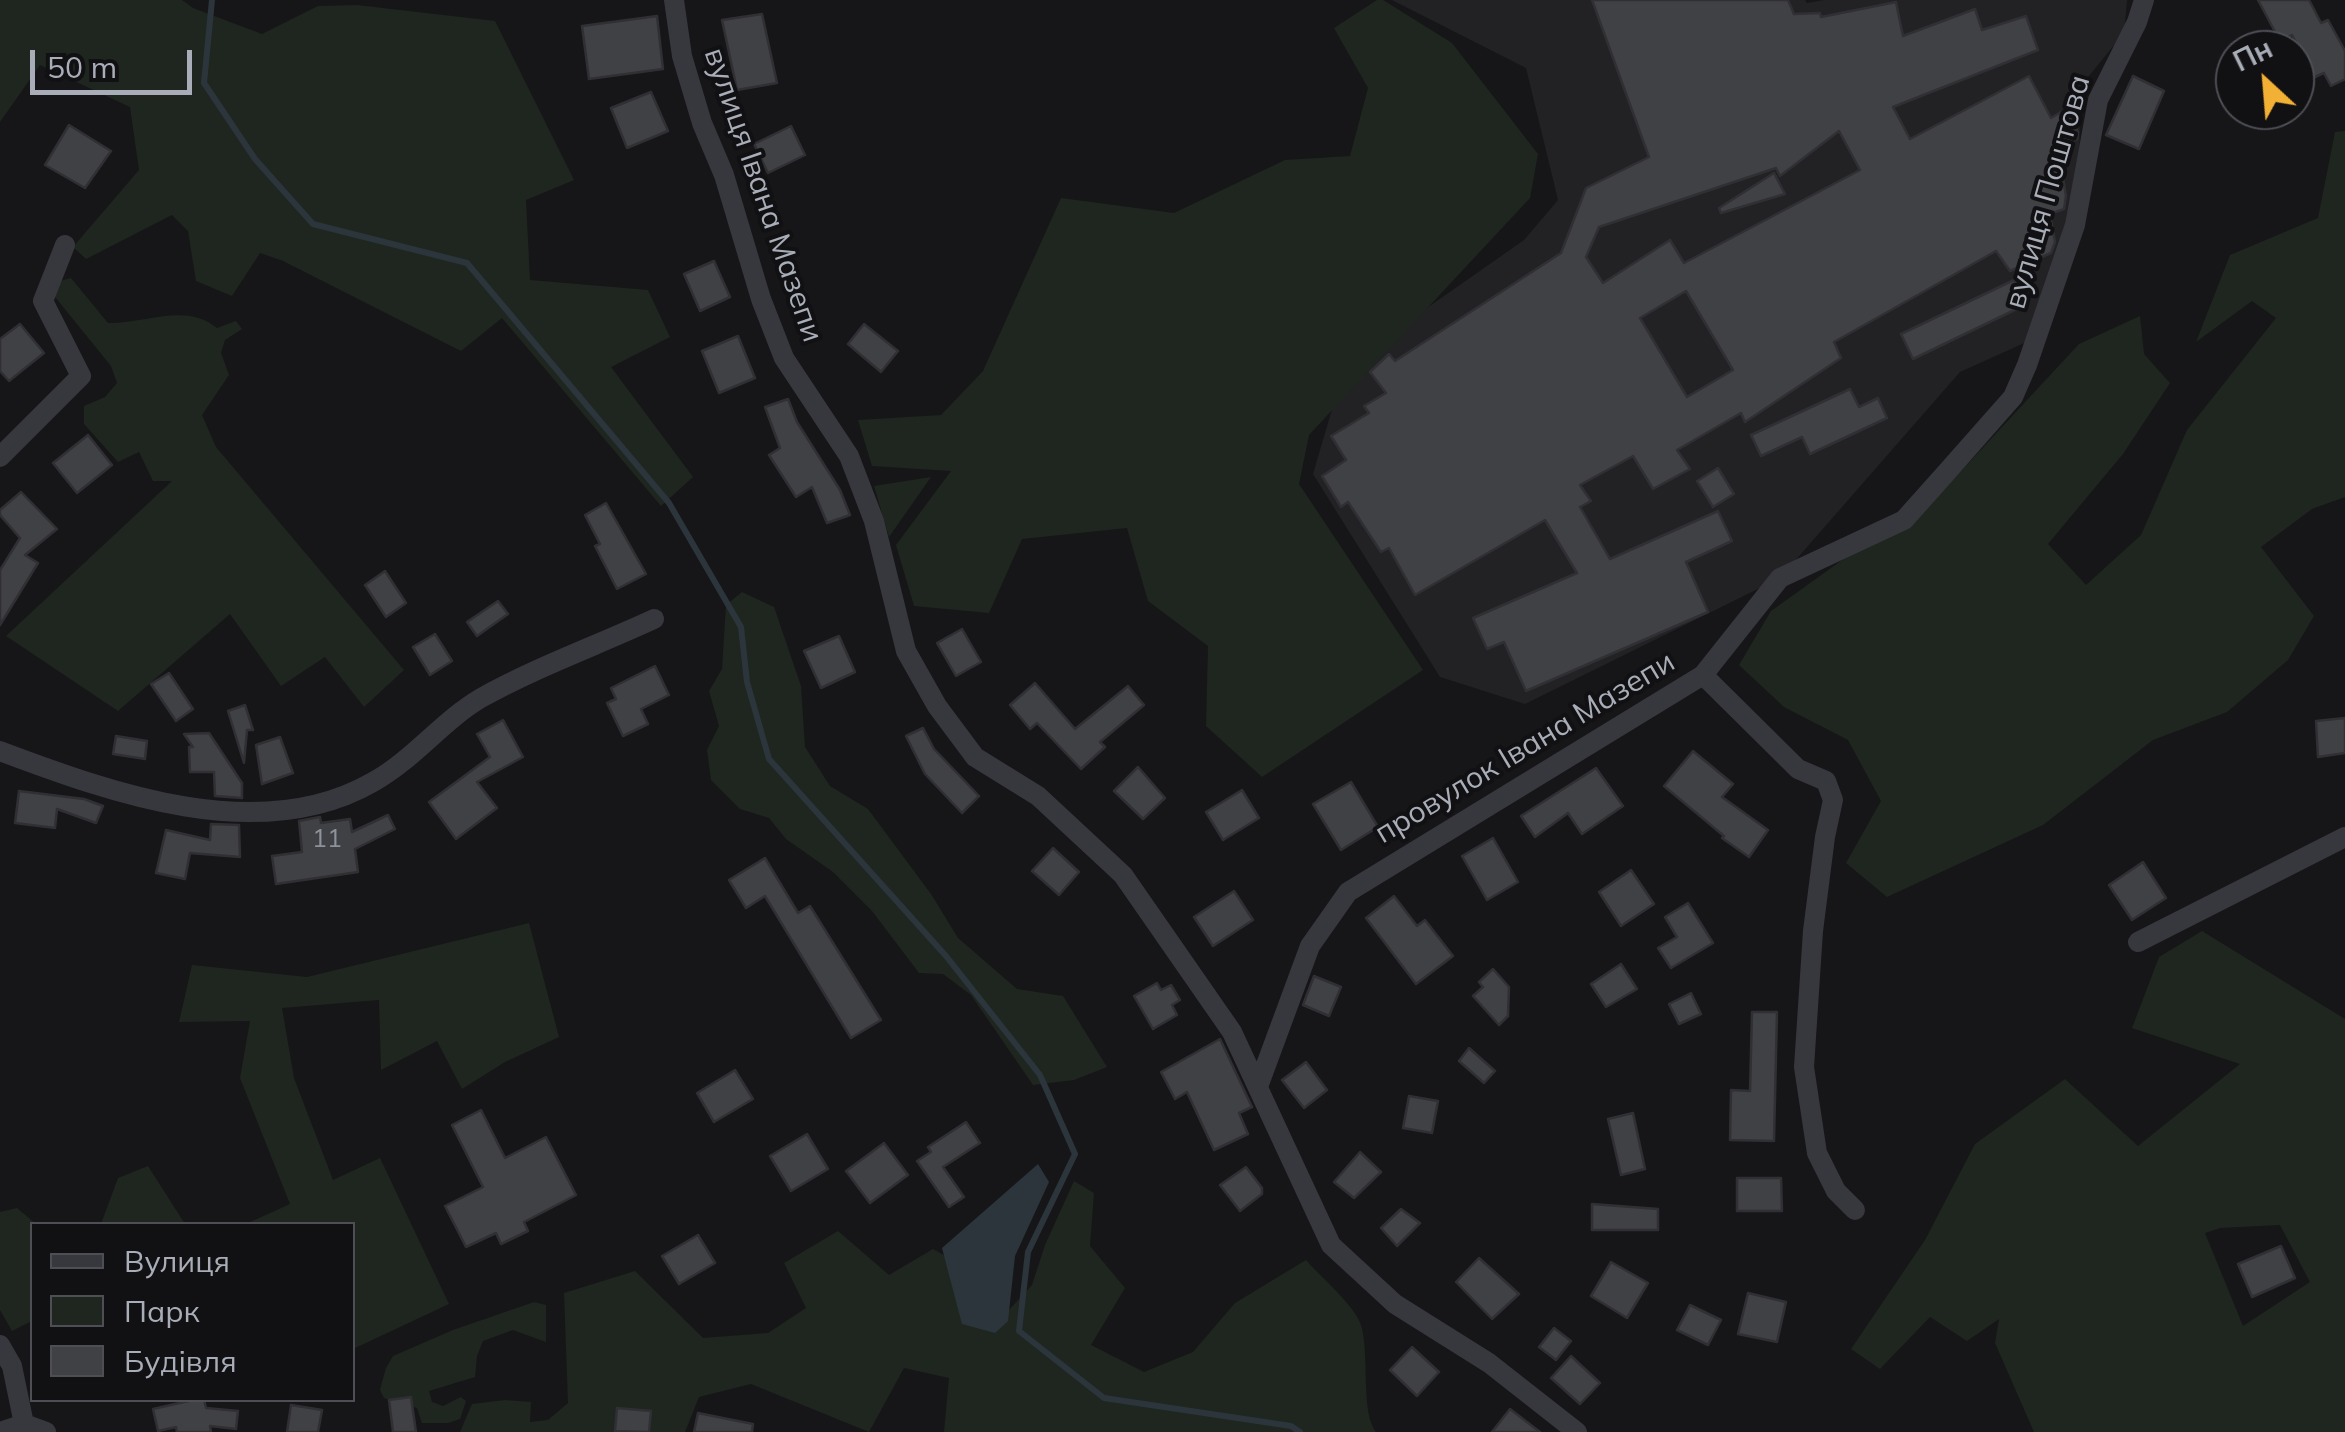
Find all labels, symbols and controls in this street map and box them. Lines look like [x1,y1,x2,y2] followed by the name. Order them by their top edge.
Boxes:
[35,30,198,92] scale bar
[2215,30,2315,130] north arrow
[2227,30,2278,79] text: Пн
[696,43,830,347] street label: вулиця Івана Мазепи
[47,48,117,86] text: 50 m
[1997,71,2099,313] street label: вулиця Поштова
[1369,644,1681,852] street label: провулок Івана Мазепи
[312,824,342,854] house number: 11
[30,1222,355,1402] legend
[124,1242,230,1280] text: Вулиця
[124,1292,200,1330] text: Парк
[124,1342,237,1380] text: Будівля

